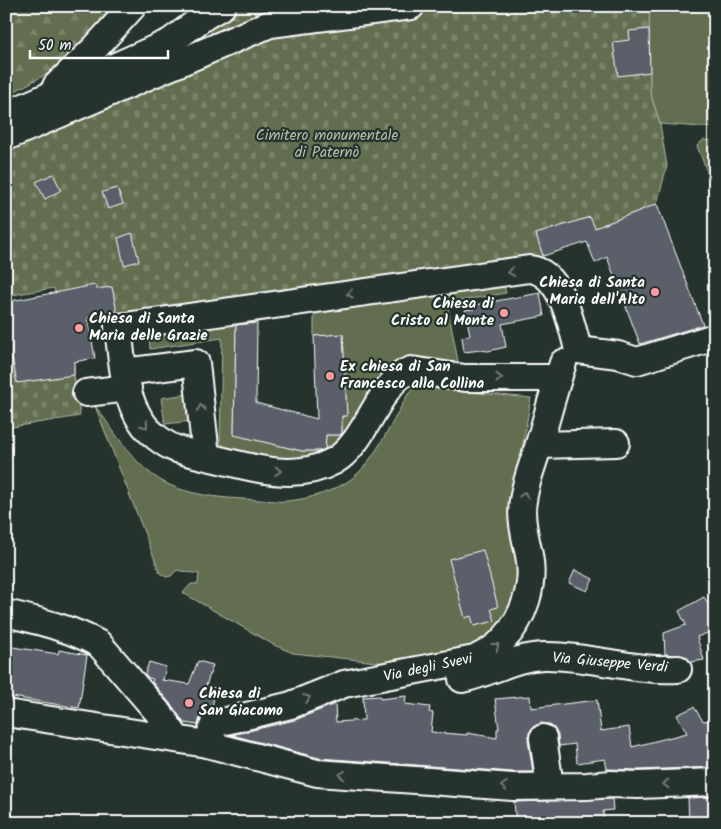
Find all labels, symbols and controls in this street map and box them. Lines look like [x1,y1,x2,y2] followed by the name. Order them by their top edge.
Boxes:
[30,28,168,60] scale bar
[38,34,72,58] text: 50 m
[256,124,398,165] park label: Cimitero monumentale di Paternò
[506,266,514,277] one-way arrow
[539,271,645,312] place label: Chiesa di Santa Maria dell'Alto
[649,286,661,298] marker: Chiesa di Santa Maria dell'Alto
[345,288,353,299] one-way arrow
[391,292,495,333] place label: Chiesa di Cristo al Monte
[89,307,208,348] place label: Chiesa di Santa Maria delle Grazie
[498,307,510,319] marker: Chiesa di Cristo al Monte
[73,322,85,334] marker: Chiesa di Santa Maria delle Grazie
[340,355,484,396] place label: Ex chiesa di San Francesco alla Collina
[324,370,336,382] marker: Ex chiesa di San Francesco alla Collina
[496,373,503,383] one-way arrow
[196,403,207,411] one-way arrow
[140,419,149,428] one-way arrow
[274,465,282,476] one-way arrow
[519,491,529,500] one-way arrow
[490,643,499,652] one-way arrow
[551,646,670,680] street label: Via Giuseppe Verdi
[381,647,476,689] street label: Via degli Svevi
[199,682,283,723] place label: Chiesa di San Giacomo
[302,694,311,705] one-way arrow
[183,697,195,709] marker: Chiesa di San Giacomo
[337,769,345,780] one-way arrow
[662,779,670,789] one-way arrow
[500,781,508,792] one-way arrow

